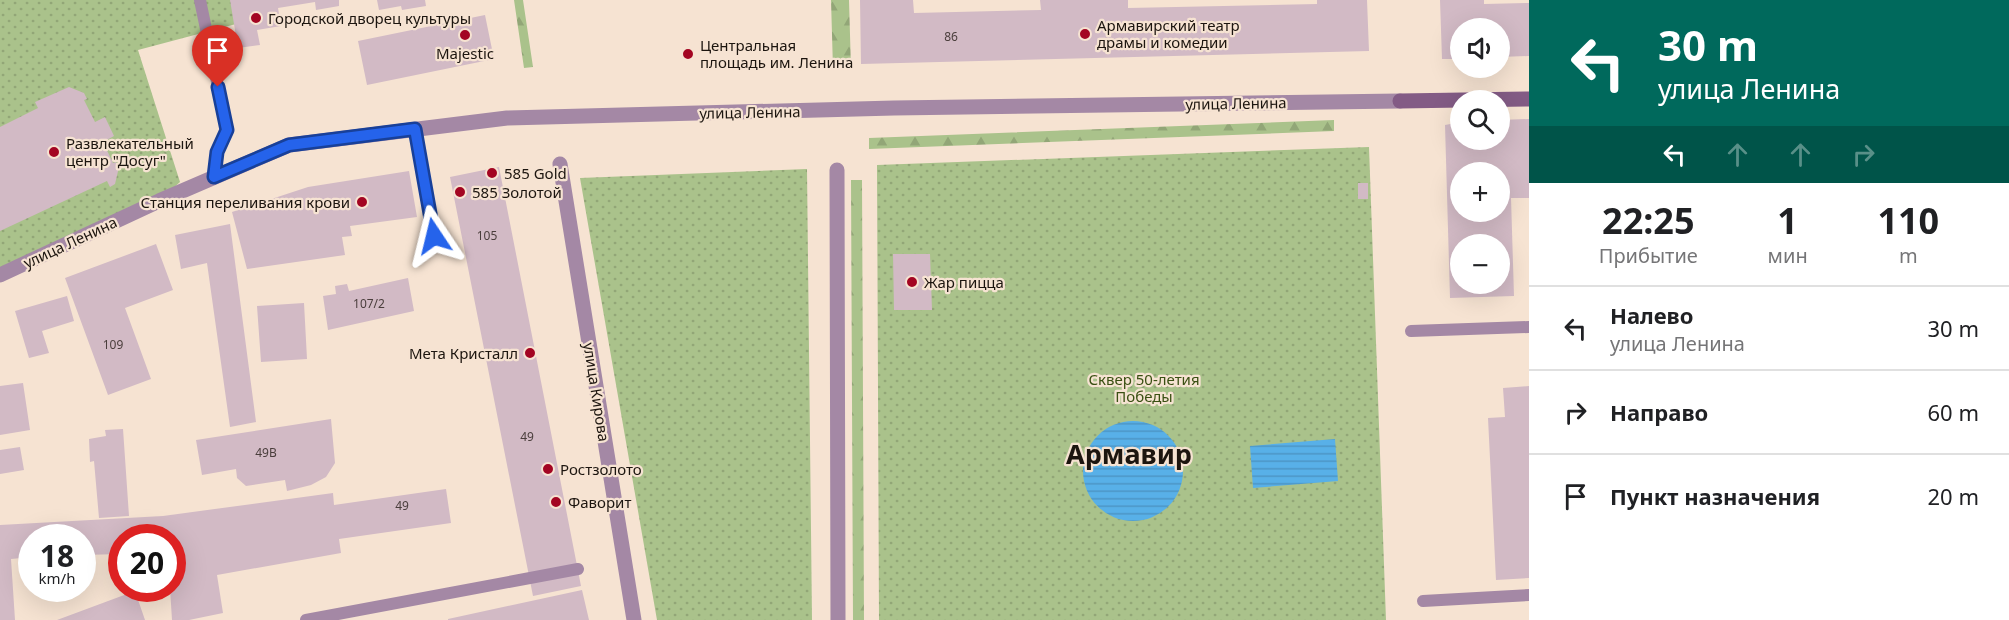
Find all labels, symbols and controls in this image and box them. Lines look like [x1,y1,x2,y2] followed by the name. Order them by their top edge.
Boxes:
[268,8,471,28] place label: Городской дворец культуры
[249,11,263,25] marker: Городской дворец культуры
[1097,15,1240,52] place label: Армавирский театр драмы и комедии
[1658,16,1758,73] text: 30 m
[1450,18,1510,294] map controls
[1450,18,1510,78] button: sound
[1559,24,1637,102] icon: left
[192,25,243,87] pin
[1078,27,1092,41] marker: Армавирский театр драмы и комедии
[458,28,472,42] marker: Majestic
[944,28,958,45] house number: 86
[201,34,234,67] icon: arrive
[700,35,853,72] place label: Центральная площадь им. Ленина
[436,43,494,63] place label: Majestic
[681,47,695,61] marker: Центральная площадь им. Ленина
[1658,70,1840,107] text: улица Ленина
[1450,90,1510,150] button: search
[1185,92,1287,114] street label: улица Ленина
[699,101,801,123] street label: улица Ленина
[66,133,194,170] place label: Развлекательный центр "Досуг"
[1658,138,1691,171] icon: left
[1721,138,1754,171] icon: ahead
[1784,138,1817,171] icon: ahead
[1847,138,1880,171] icon: right
[47,145,61,159] marker: Развлекательный центр "Досуг"
[1450,162,1510,222] button: +
[504,163,567,183] place label: 585 Gold
[485,166,499,180] marker: 585 Gold
[472,182,562,202] place label: 585 Золотой
[453,185,467,199] marker: 585 Золотой
[140,192,350,212] place label: Cтанция переливания крови
[355,195,369,209] marker: Cтанция переливания крови
[1602,196,1695,245] text: 22:25
[1777,196,1798,245] text: 1
[1877,196,1939,245] text: 110
[402,204,466,268] position arrow
[20,212,120,272] street label: улица Ленина
[477,227,497,244] house number: 105
[1450,234,1510,294] button: −
[1599,242,1698,269] text: Прибытие
[1768,242,1808,269] text: мин
[1899,242,1918,269] text: m
[924,272,1004,292] place label: Жар пицца
[905,275,919,289] marker: Жар пицца
[353,295,385,312] house number: 107/2
[1610,300,1693,330] text: Налево
[1559,312,1592,345] icon: left
[1928,313,1979,343] text: 30 m
[1610,330,1745,357] text: улица Ленина
[103,336,123,353] house number: 109
[579,341,615,443] street label: улица Кирова
[409,343,518,363] place label: Мета Кристалл
[523,346,537,360] marker: Мета Кристалл
[1088,369,1200,406] park label: Сквер 50-летия Победы
[1559,396,1592,429] icon: right
[1610,397,1708,427] text: Направо
[1928,397,1979,427] text: 60 m
[520,428,534,445] house number: 49
[1066,435,1192,472] district label: Армавир
[255,444,277,461] house number: 49В
[560,459,642,479] place label: Ростзолото
[541,462,555,476] marker: Ростзолото
[1559,480,1592,513] icon: arrive
[1610,481,1820,511] text: Пункт назначения
[1928,481,1979,511] text: 20 m
[568,492,631,512] place label: Фаворит
[549,495,563,509] marker: Фаворит
[395,497,409,514] house number: 49
[108,524,186,602] speed limit sign: 20
[40,535,74,576] text: 18
[39,568,75,588] text: km/h

